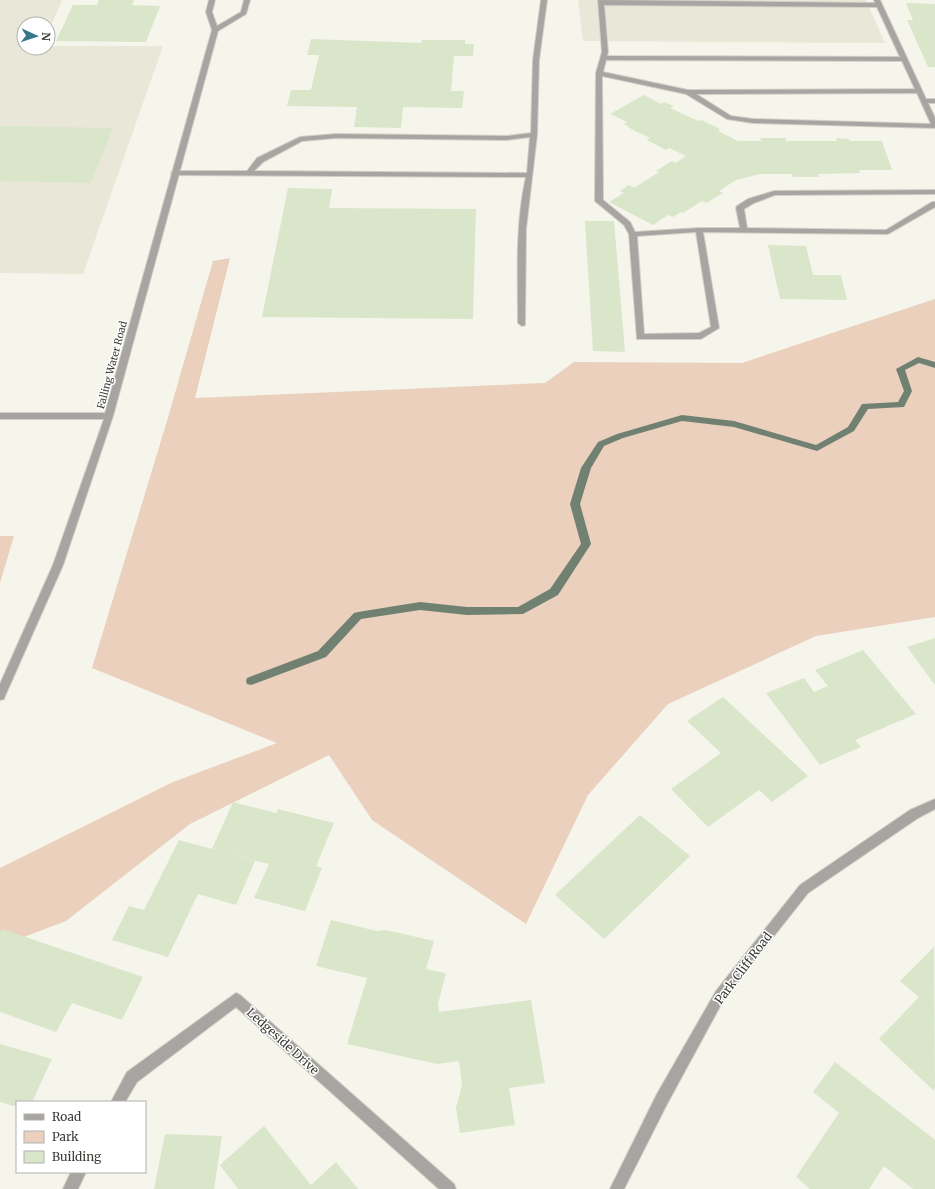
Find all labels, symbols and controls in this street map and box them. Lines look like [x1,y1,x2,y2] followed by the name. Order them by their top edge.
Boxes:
[16,16,56,56] north arrow
[39,32,53,42] text: N
[94,320,130,410] street label: Falling Water Road
[711,929,775,1007] street label: Park Cliff Road
[244,1005,322,1077] street label: Ledgeside Drive
[16,1101,146,1173] legend
[52,1109,81,1124] text: Road
[52,1129,79,1144] text: Park
[52,1149,102,1164] text: Building

